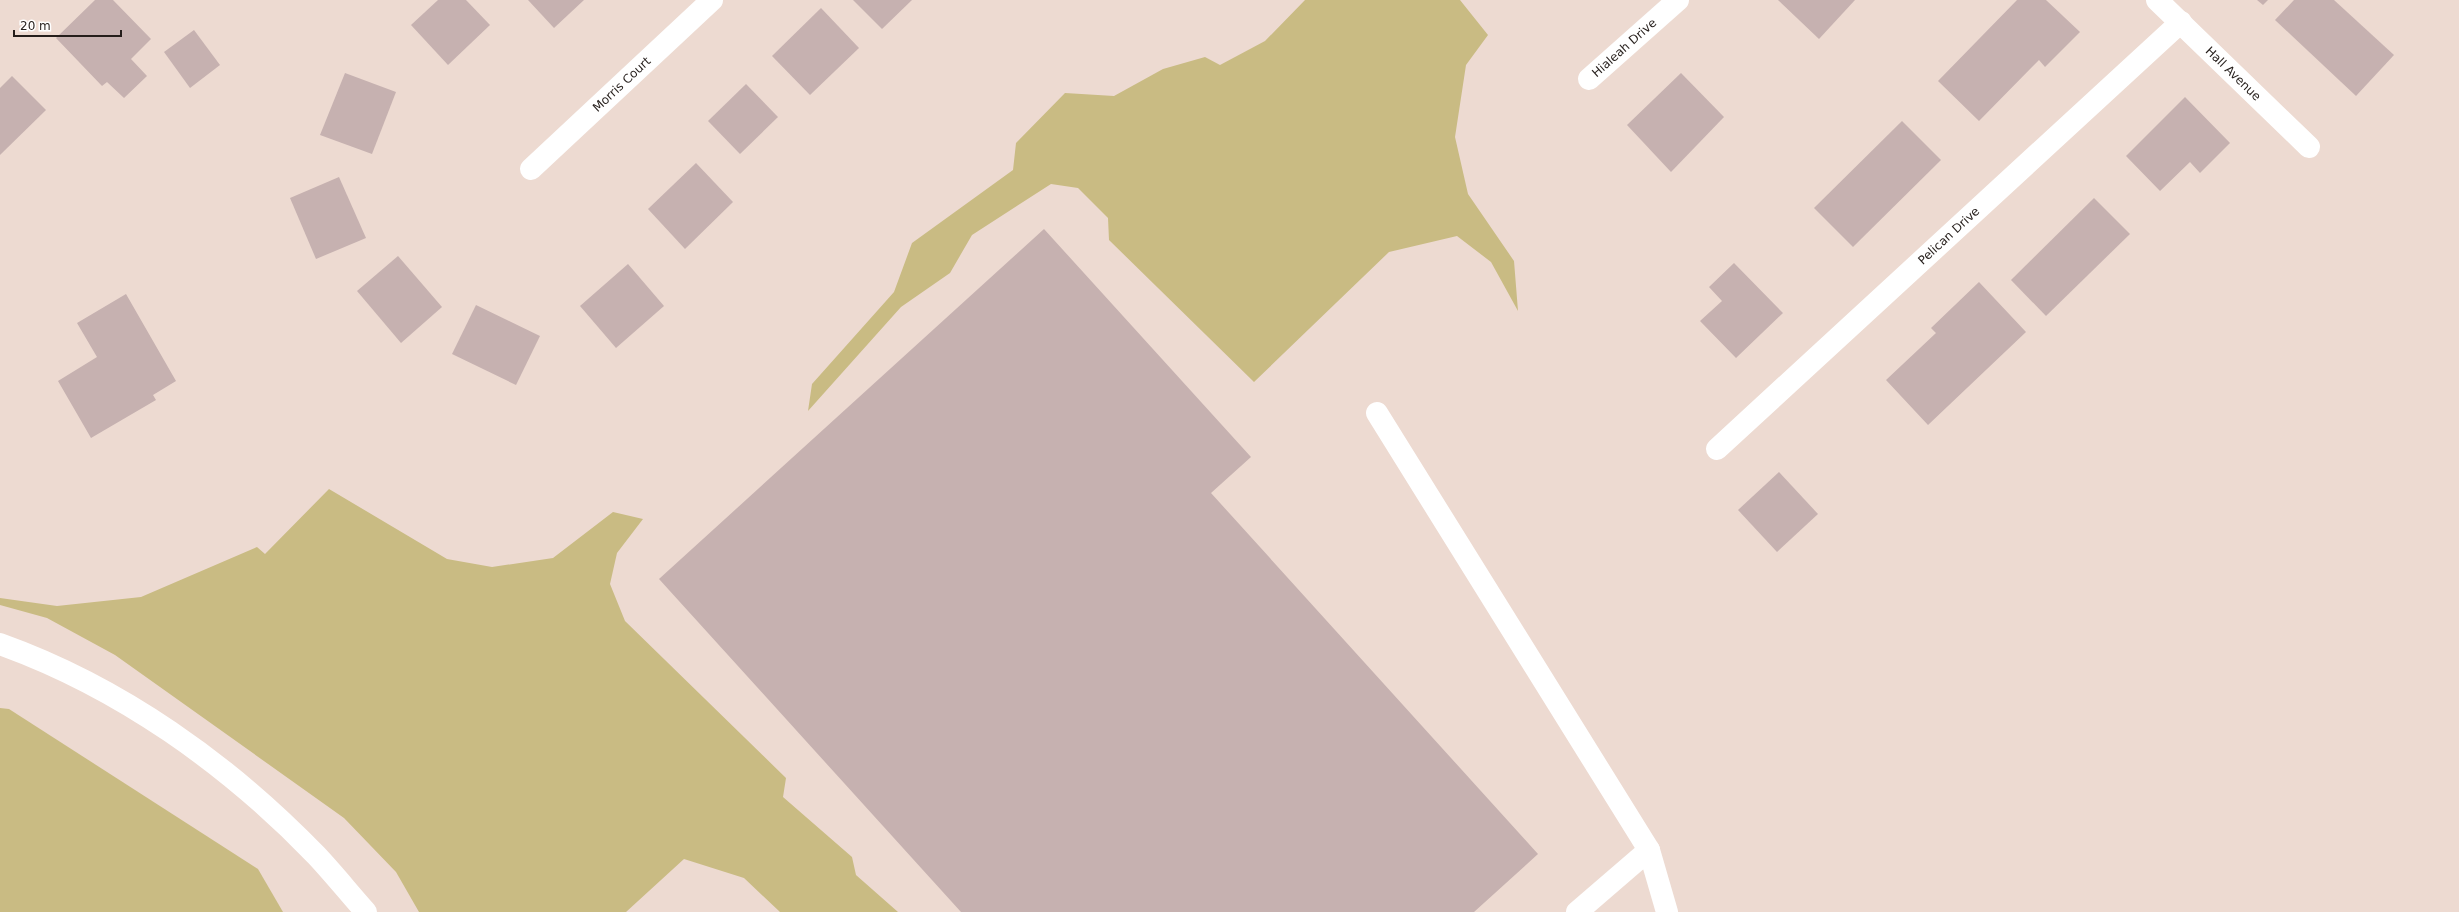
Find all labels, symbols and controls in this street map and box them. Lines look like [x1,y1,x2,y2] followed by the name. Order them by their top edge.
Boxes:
[14,12,121,38] scale bar
[1589,16,1659,80] street label: Hialeah Drive
[20,19,51,33] text: 20 m
[2203,44,2264,104] street label: Hall Avenue
[590,54,654,115] street label: Morris Court
[1915,204,1982,267] street label: Pelican Drive

